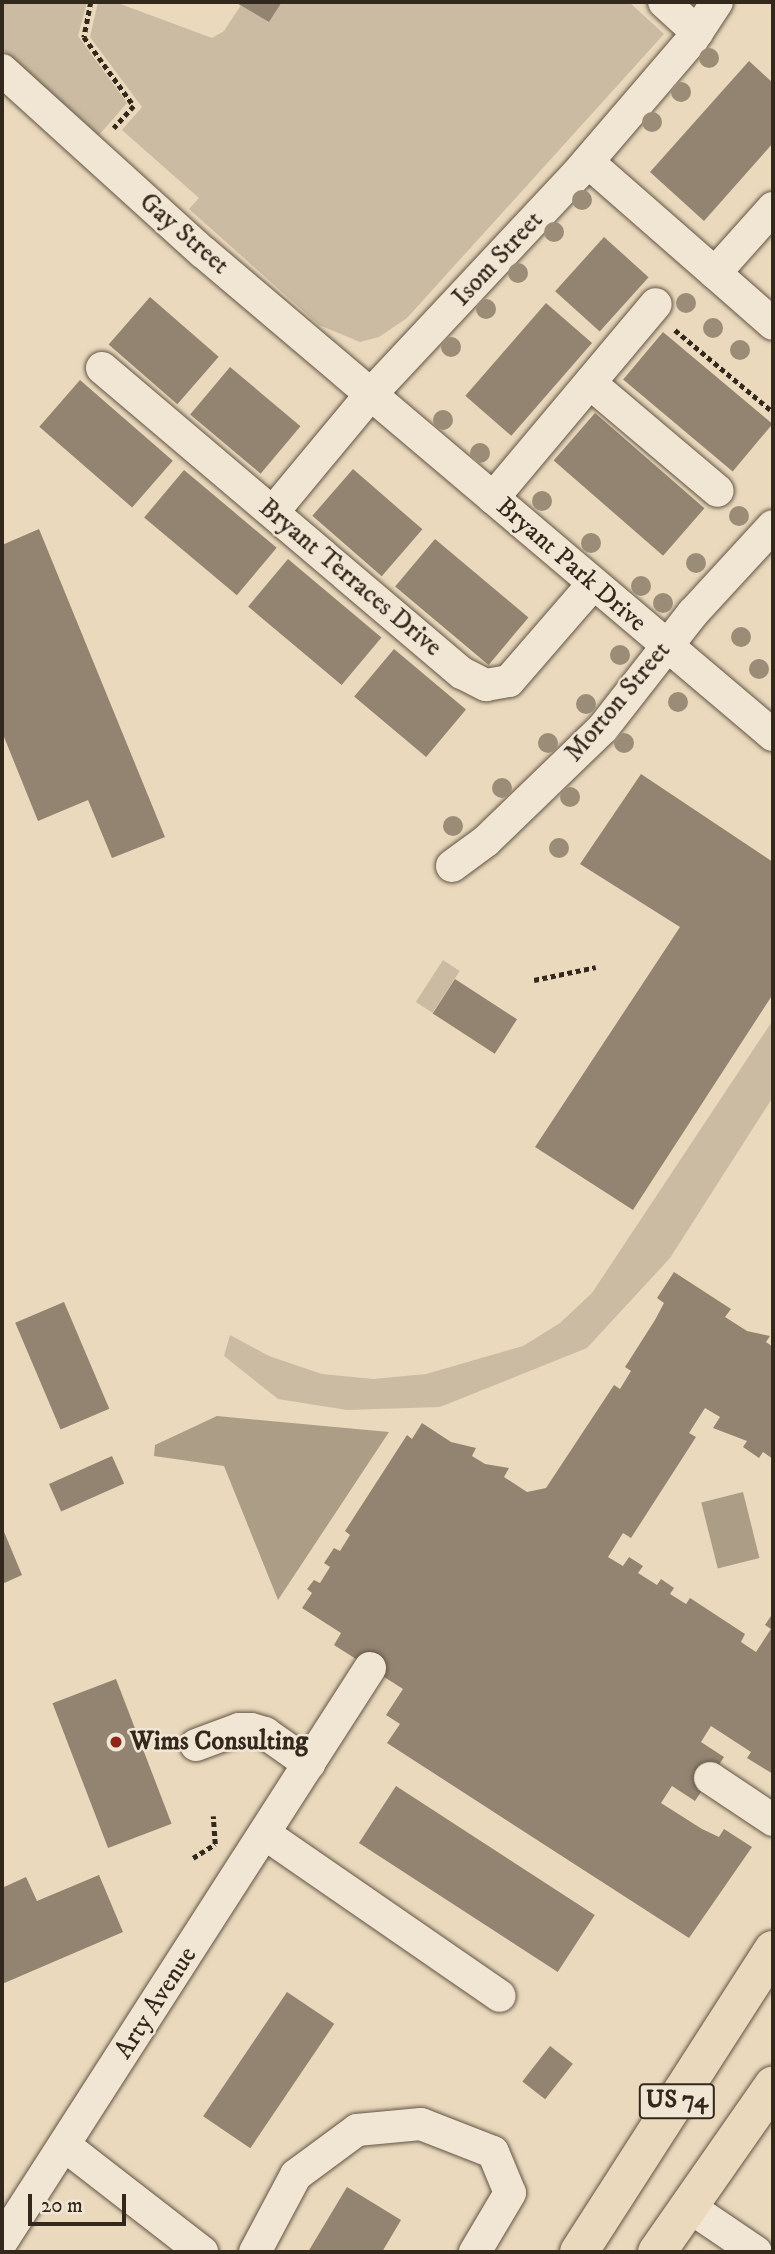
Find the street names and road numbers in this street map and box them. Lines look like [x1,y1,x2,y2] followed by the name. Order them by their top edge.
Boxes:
[133,187,235,281] street label: Gay Street
[446,205,550,313] street label: Isom Street
[490,491,652,639] street label: Bryant Park Drive
[252,492,448,664] street label: Bryant Terraces Drive
[559,636,677,768] street label: Morton Street
[108,1941,204,2065] street label: Arty Avenue
[638,2080,716,2122] road number: US 74

